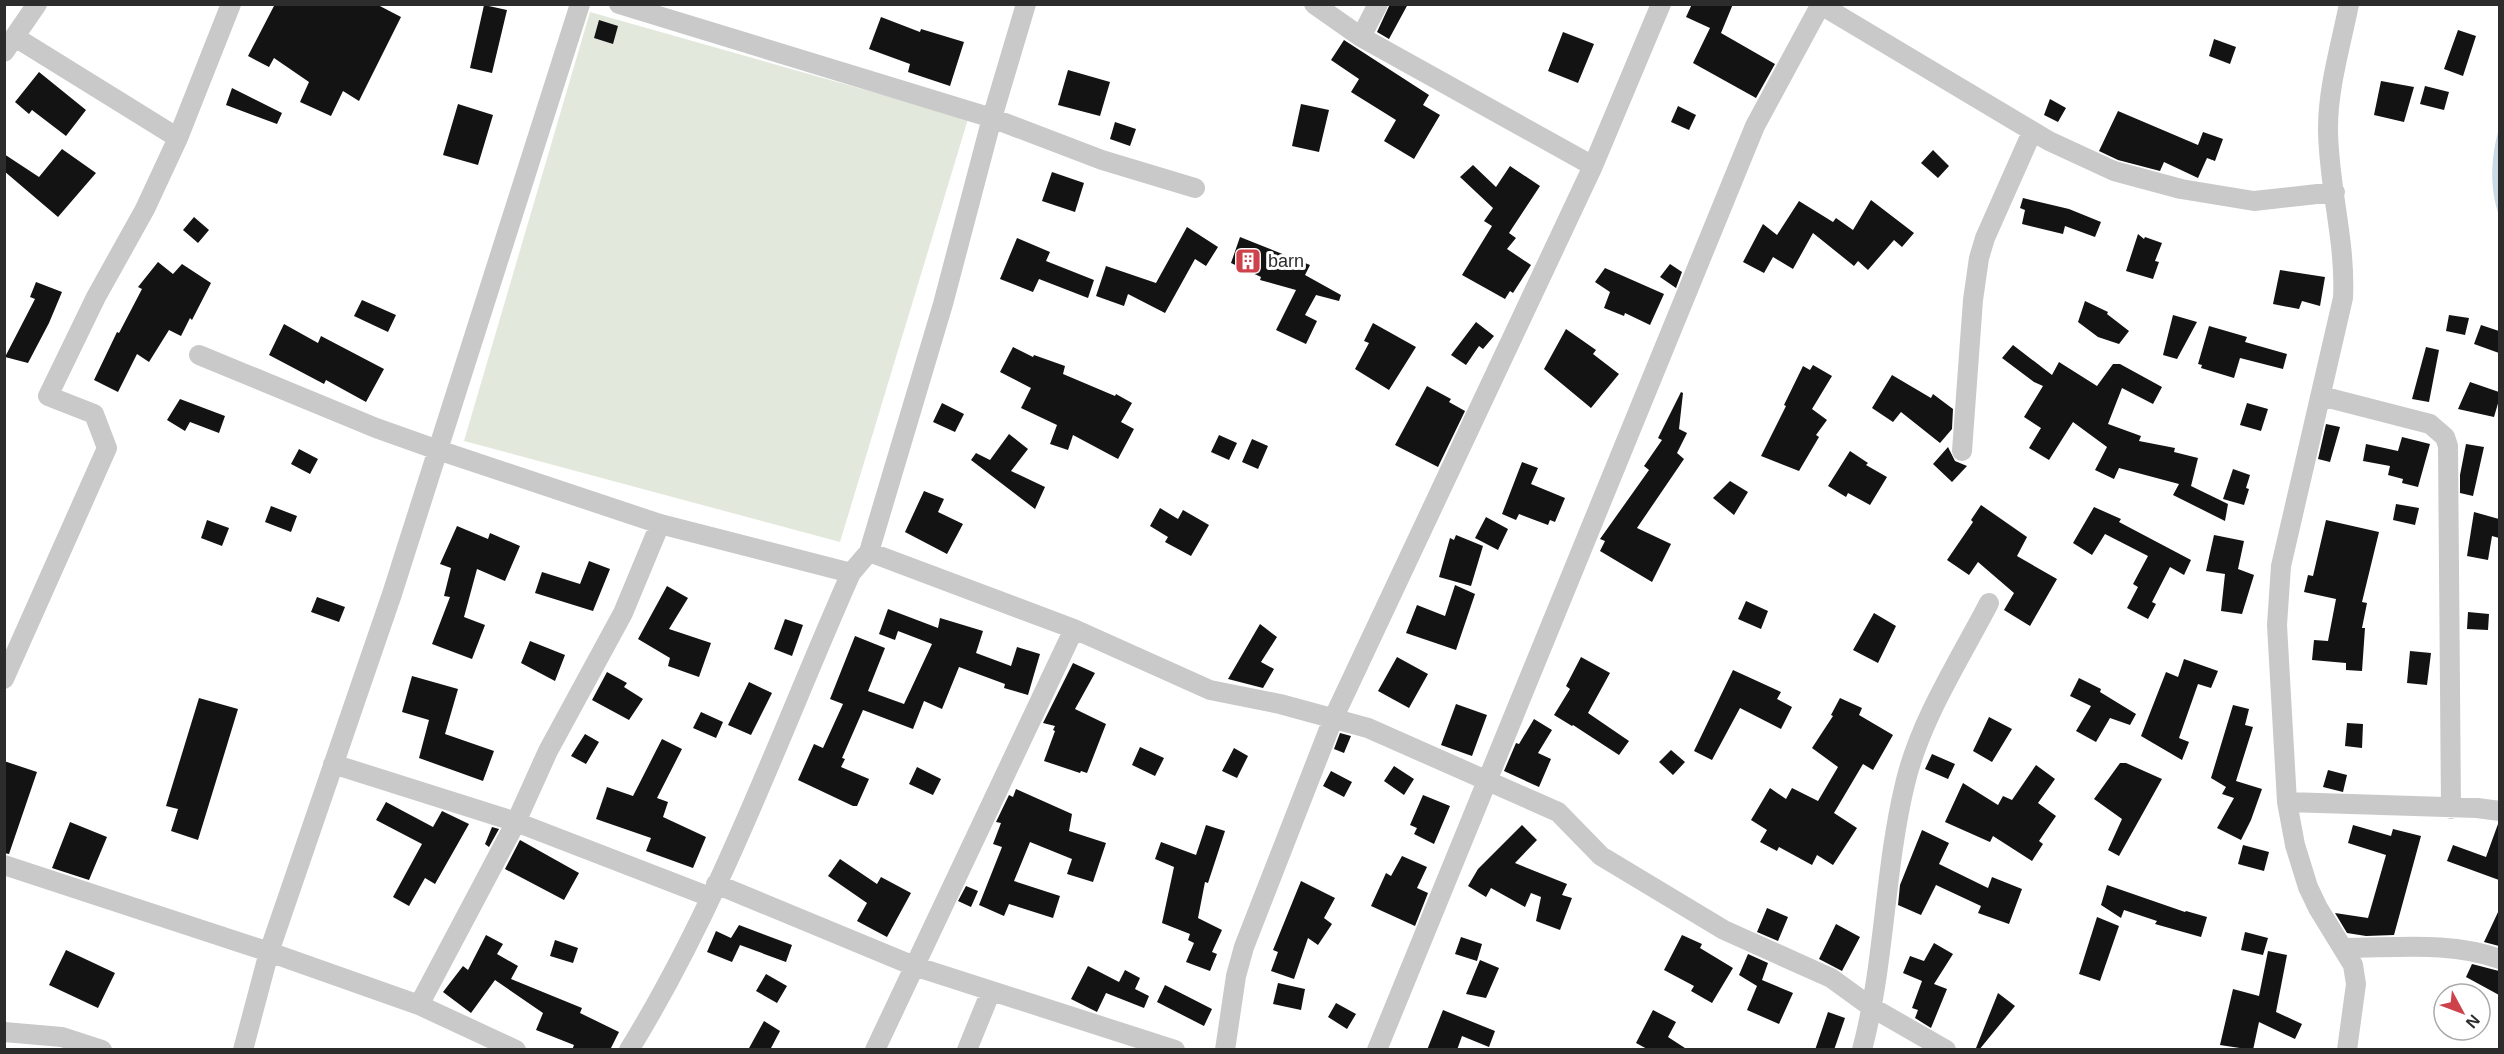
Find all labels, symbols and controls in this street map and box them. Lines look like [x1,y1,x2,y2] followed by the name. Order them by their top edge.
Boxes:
[1233,246,1263,276] building icon: barn
[1268,251,1304,271] place label: barn
[2432,982,2492,1042] north arrow
[2463,1012,2483,1031] text: N

